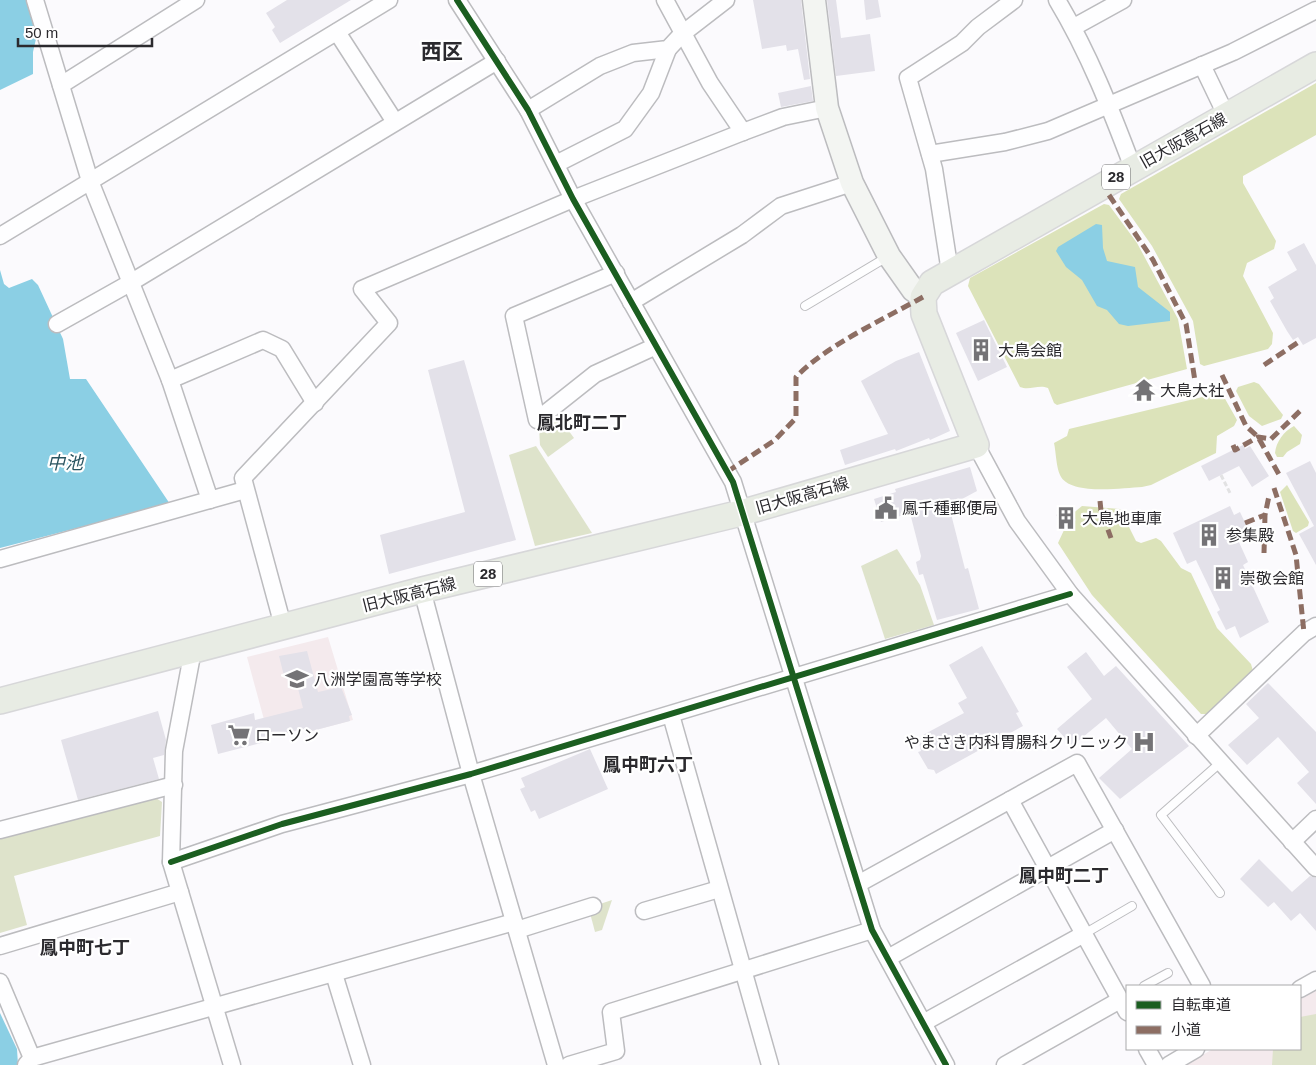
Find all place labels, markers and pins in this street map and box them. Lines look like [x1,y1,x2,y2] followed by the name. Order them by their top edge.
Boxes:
[968,337,994,363] building icon: 大鳥会館
[998,342,1062,359] place label: 大鳥会館
[1131,377,1157,403] temple icon: 大鳥大社
[1160,382,1224,399] place label: 大鳥大社
[873,495,899,521] public building icon: 鳳千種郵便局
[902,500,998,517] place label: 鳳千種郵便局
[1053,505,1079,531] building icon: 大鳥地車庫
[1082,510,1162,527] place label: 大鳥地車庫
[1196,522,1222,548] building icon: 参集殿
[1226,527,1274,544] place label: 参集殿
[1210,565,1236,591] building icon: 崇敬会館
[1240,570,1304,587] place label: 崇敬会館
[284,666,310,692] school or university icon: 八洲学園高等学校
[314,671,442,688] place label: 八洲学園高等学校
[226,722,252,748] supermarket icon: ローソン
[255,727,319,744] place label: ローソン
[1131,729,1157,755] hospital icon: やまさき内科胃腸科クリニック
[904,734,1128,751] place label: やまさき内科胃腸科クリニック

